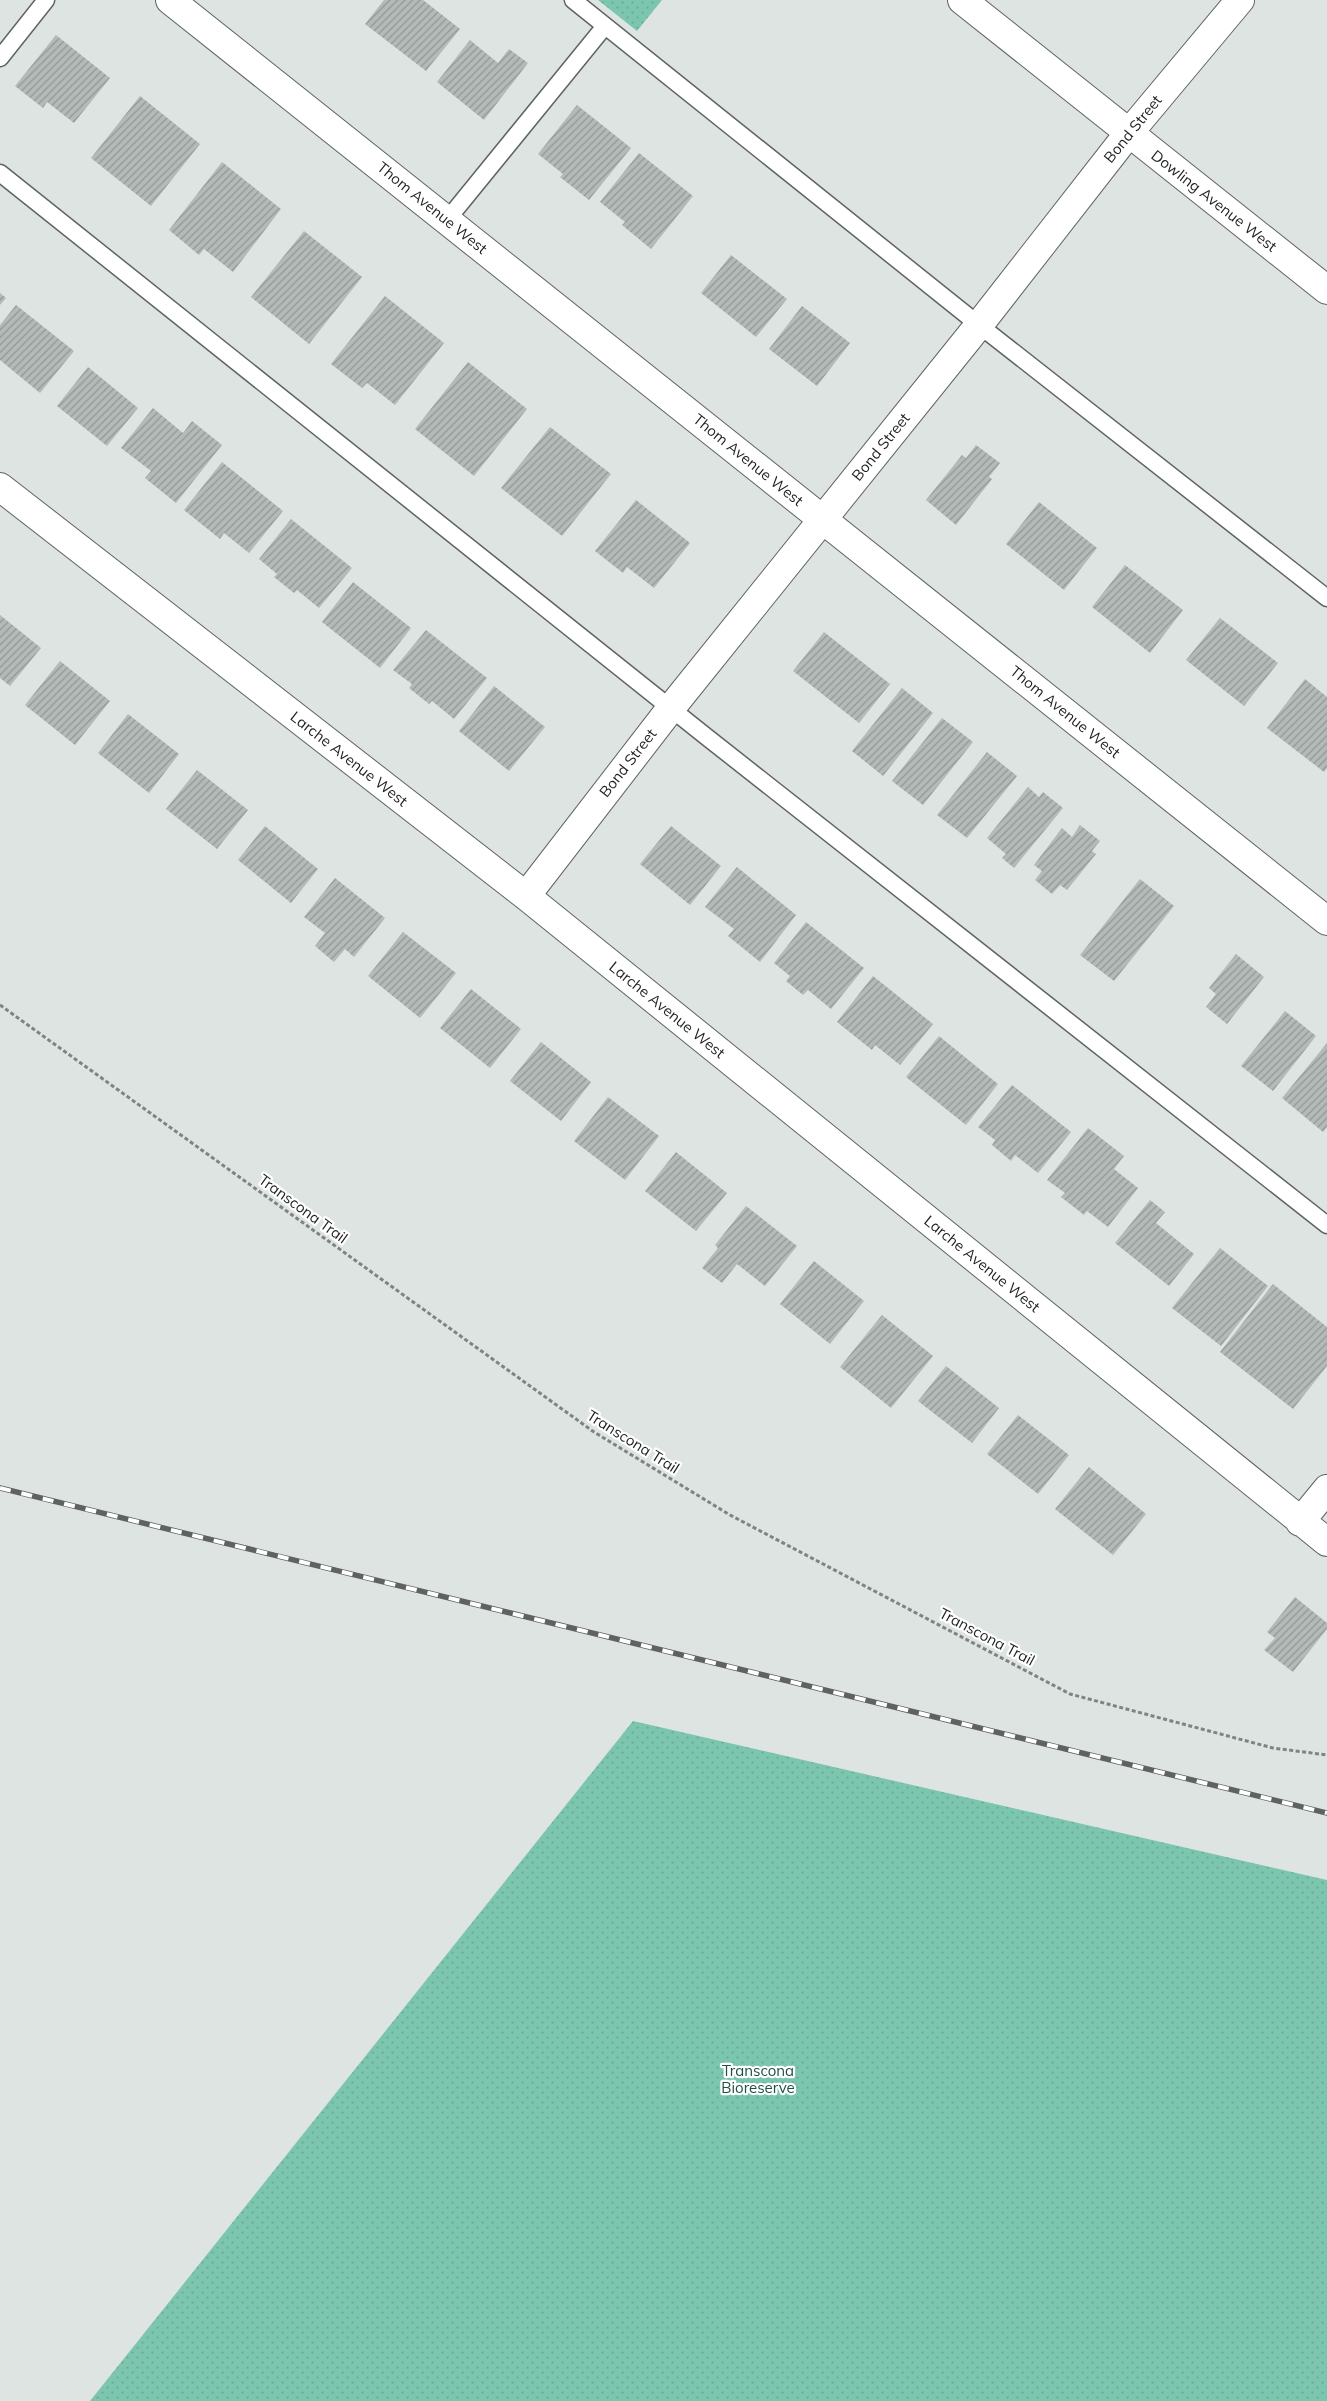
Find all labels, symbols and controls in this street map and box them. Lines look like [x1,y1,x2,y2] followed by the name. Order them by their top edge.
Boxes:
[1099,91,1166,167] street label: Bond Street
[1148,146,1281,256] street label: Dowling Avenue West
[373,157,491,258] street label: Thom Avenue West
[689,409,807,510] street label: Thom Avenue West
[847,409,914,485] street label: Bond Street
[1006,661,1124,762] street label: Thom Avenue West
[287,707,412,810] street label: Larche Avenue West
[595,725,660,801] street label: Bond Street
[606,957,729,1062] street label: Larche Avenue West
[255,1170,352,1247] street label: Transcona Trail
[921,1211,1044,1316] street label: Larche Avenue West
[584,1406,683,1478] street label: Transcona Trail
[936,1603,1038,1670] street label: Transcona Trail
[721,2061,795,2097] park label: Transcona Bioreserve

